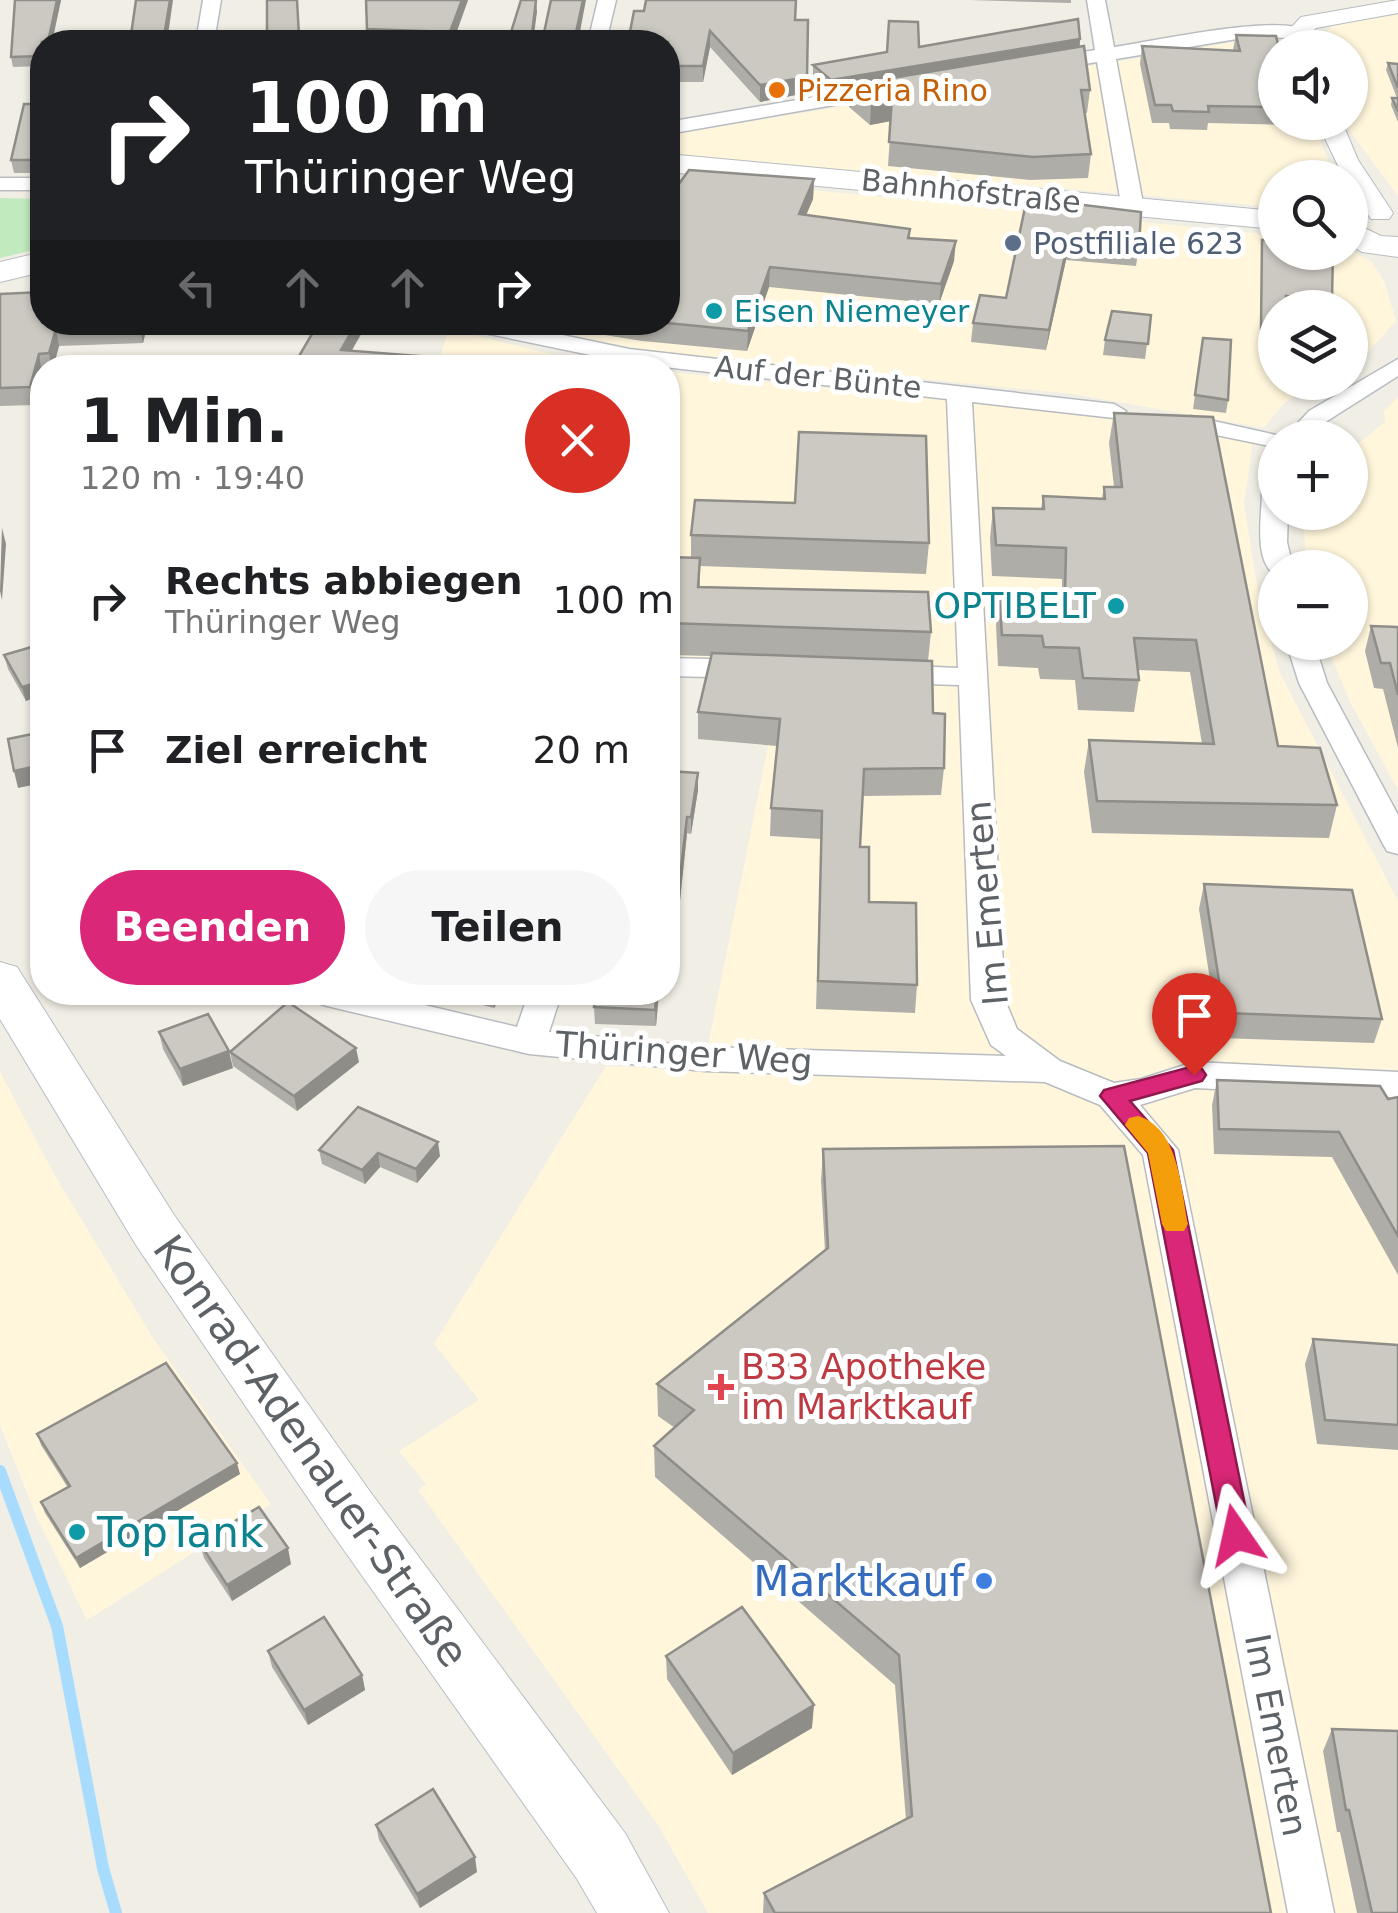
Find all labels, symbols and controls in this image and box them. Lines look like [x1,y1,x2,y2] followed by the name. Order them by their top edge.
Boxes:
[1258,30,1368,660] map controls
[1258,30,1368,140] button: sound
[245,67,488,149] text: 100 m
[80,70,210,200] icon: right
[797,73,988,108] place label: Pizzeria Rino
[766,79,788,101] marker: Pizzeria Rino
[245,151,576,204] text: Thüringer Weg
[1258,160,1368,270] button: search
[860,162,1082,220] street label: Bahnhofstraße
[1033,226,1243,261] place label: Postfiliale 623
[1002,232,1024,254] marker: Postfiliale 623
[170,260,225,315] icon: left
[275,260,330,315] icon: ahead
[380,260,435,315] icon: ahead
[485,260,540,315] icon: right
[1258,290,1368,400] button: layers
[734,294,970,329] place label: Eisen Niemeyer
[703,300,725,322] marker: Eisen Niemeyer
[713,349,923,405] street label: Auf der Bünte
[80,386,288,456] text: 1 Min.
[525,388,630,493] button: close
[1258,420,1368,530] button: +
[80,459,305,497] text: 120 m · 19:40
[1258,550,1368,660] button: −
[165,559,523,603] text: Rechts abbiegen
[80,573,135,628] icon: right
[553,578,674,622] text: 100 m
[933,586,1097,626] place label: OPTIBELT
[1105,595,1127,617] marker: OPTIBELT
[165,603,401,641] text: Thüringer Weg
[80,723,135,778] icon: arrive
[165,728,427,772] text: Ziel erreicht
[533,728,630,772] text: 20 m
[958,799,1016,1007] street label: Im Emerten
[80,870,345,985] button: Beenden
[365,870,630,985] button: Teilen
[1152,973,1237,1076] pin
[1167,988,1222,1043] icon: arrive
[553,1024,814,1082] street label: Thüringer Weg
[143,1226,479,1676] street label: Konrad-Adenauer-Straße
[741,1347,986,1427] place label: B33 Apotheke im Marktkauf
[710,1376,732,1398] marker: B33 Apotheke im Marktkauf
[1184,1483,1288,1587] position arrow
[96,1508,264,1557] place label: TopTank
[66,1521,88,1543] marker: TopTank
[753,1557,965,1606] place label: Marktkauf
[973,1570,995,1592] marker: Marktkauf
[1237,1631,1315,1839] street label: Im Emerten

